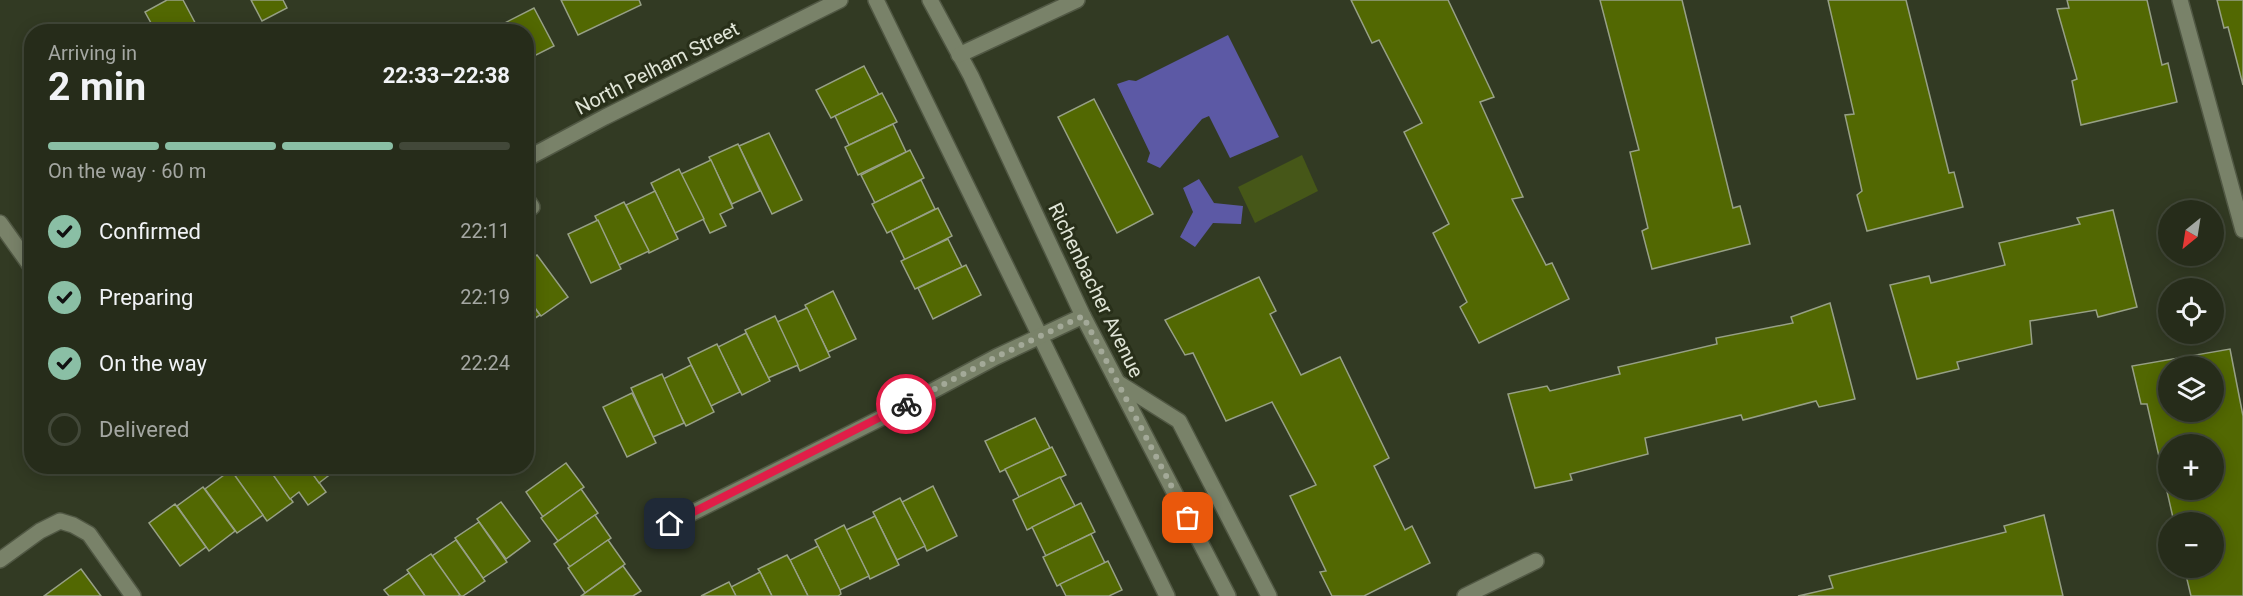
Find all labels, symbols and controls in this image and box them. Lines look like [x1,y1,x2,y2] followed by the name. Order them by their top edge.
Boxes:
[571,16,743,120] street label: North Pelham Street
[48,41,137,65] text: Arriving in
[383,63,510,88] text: 22:33–22:38
[48,64,146,110] text: 2 min
[48,159,206,183] text: On the way · 60 m
[1043,199,1149,381] street label: Richenbacher Avenue
[2158,200,2224,266] north arrow
[2158,200,2224,578] map controls
[48,215,81,248] icon: check
[99,219,201,244] text: Confirmed
[460,219,510,243] text: 22:11
[2158,278,2224,344] button: locate
[48,281,81,314] icon: check
[99,285,193,310] text: Preparing
[460,285,510,309] text: 22:19
[48,347,81,380] icon: check
[99,351,207,376] text: On the way
[460,351,510,375] text: 22:24
[2158,356,2224,422] button: layers
[876,374,936,434] courier
[890,388,923,421] icon: bike
[99,417,189,442] text: Delivered
[2158,434,2224,500] button: +
[1162,492,1213,543] pin
[644,498,695,549] pin
[1171,501,1204,534] icon: bag
[653,507,686,540] icon: home
[2158,512,2224,578] button: −

